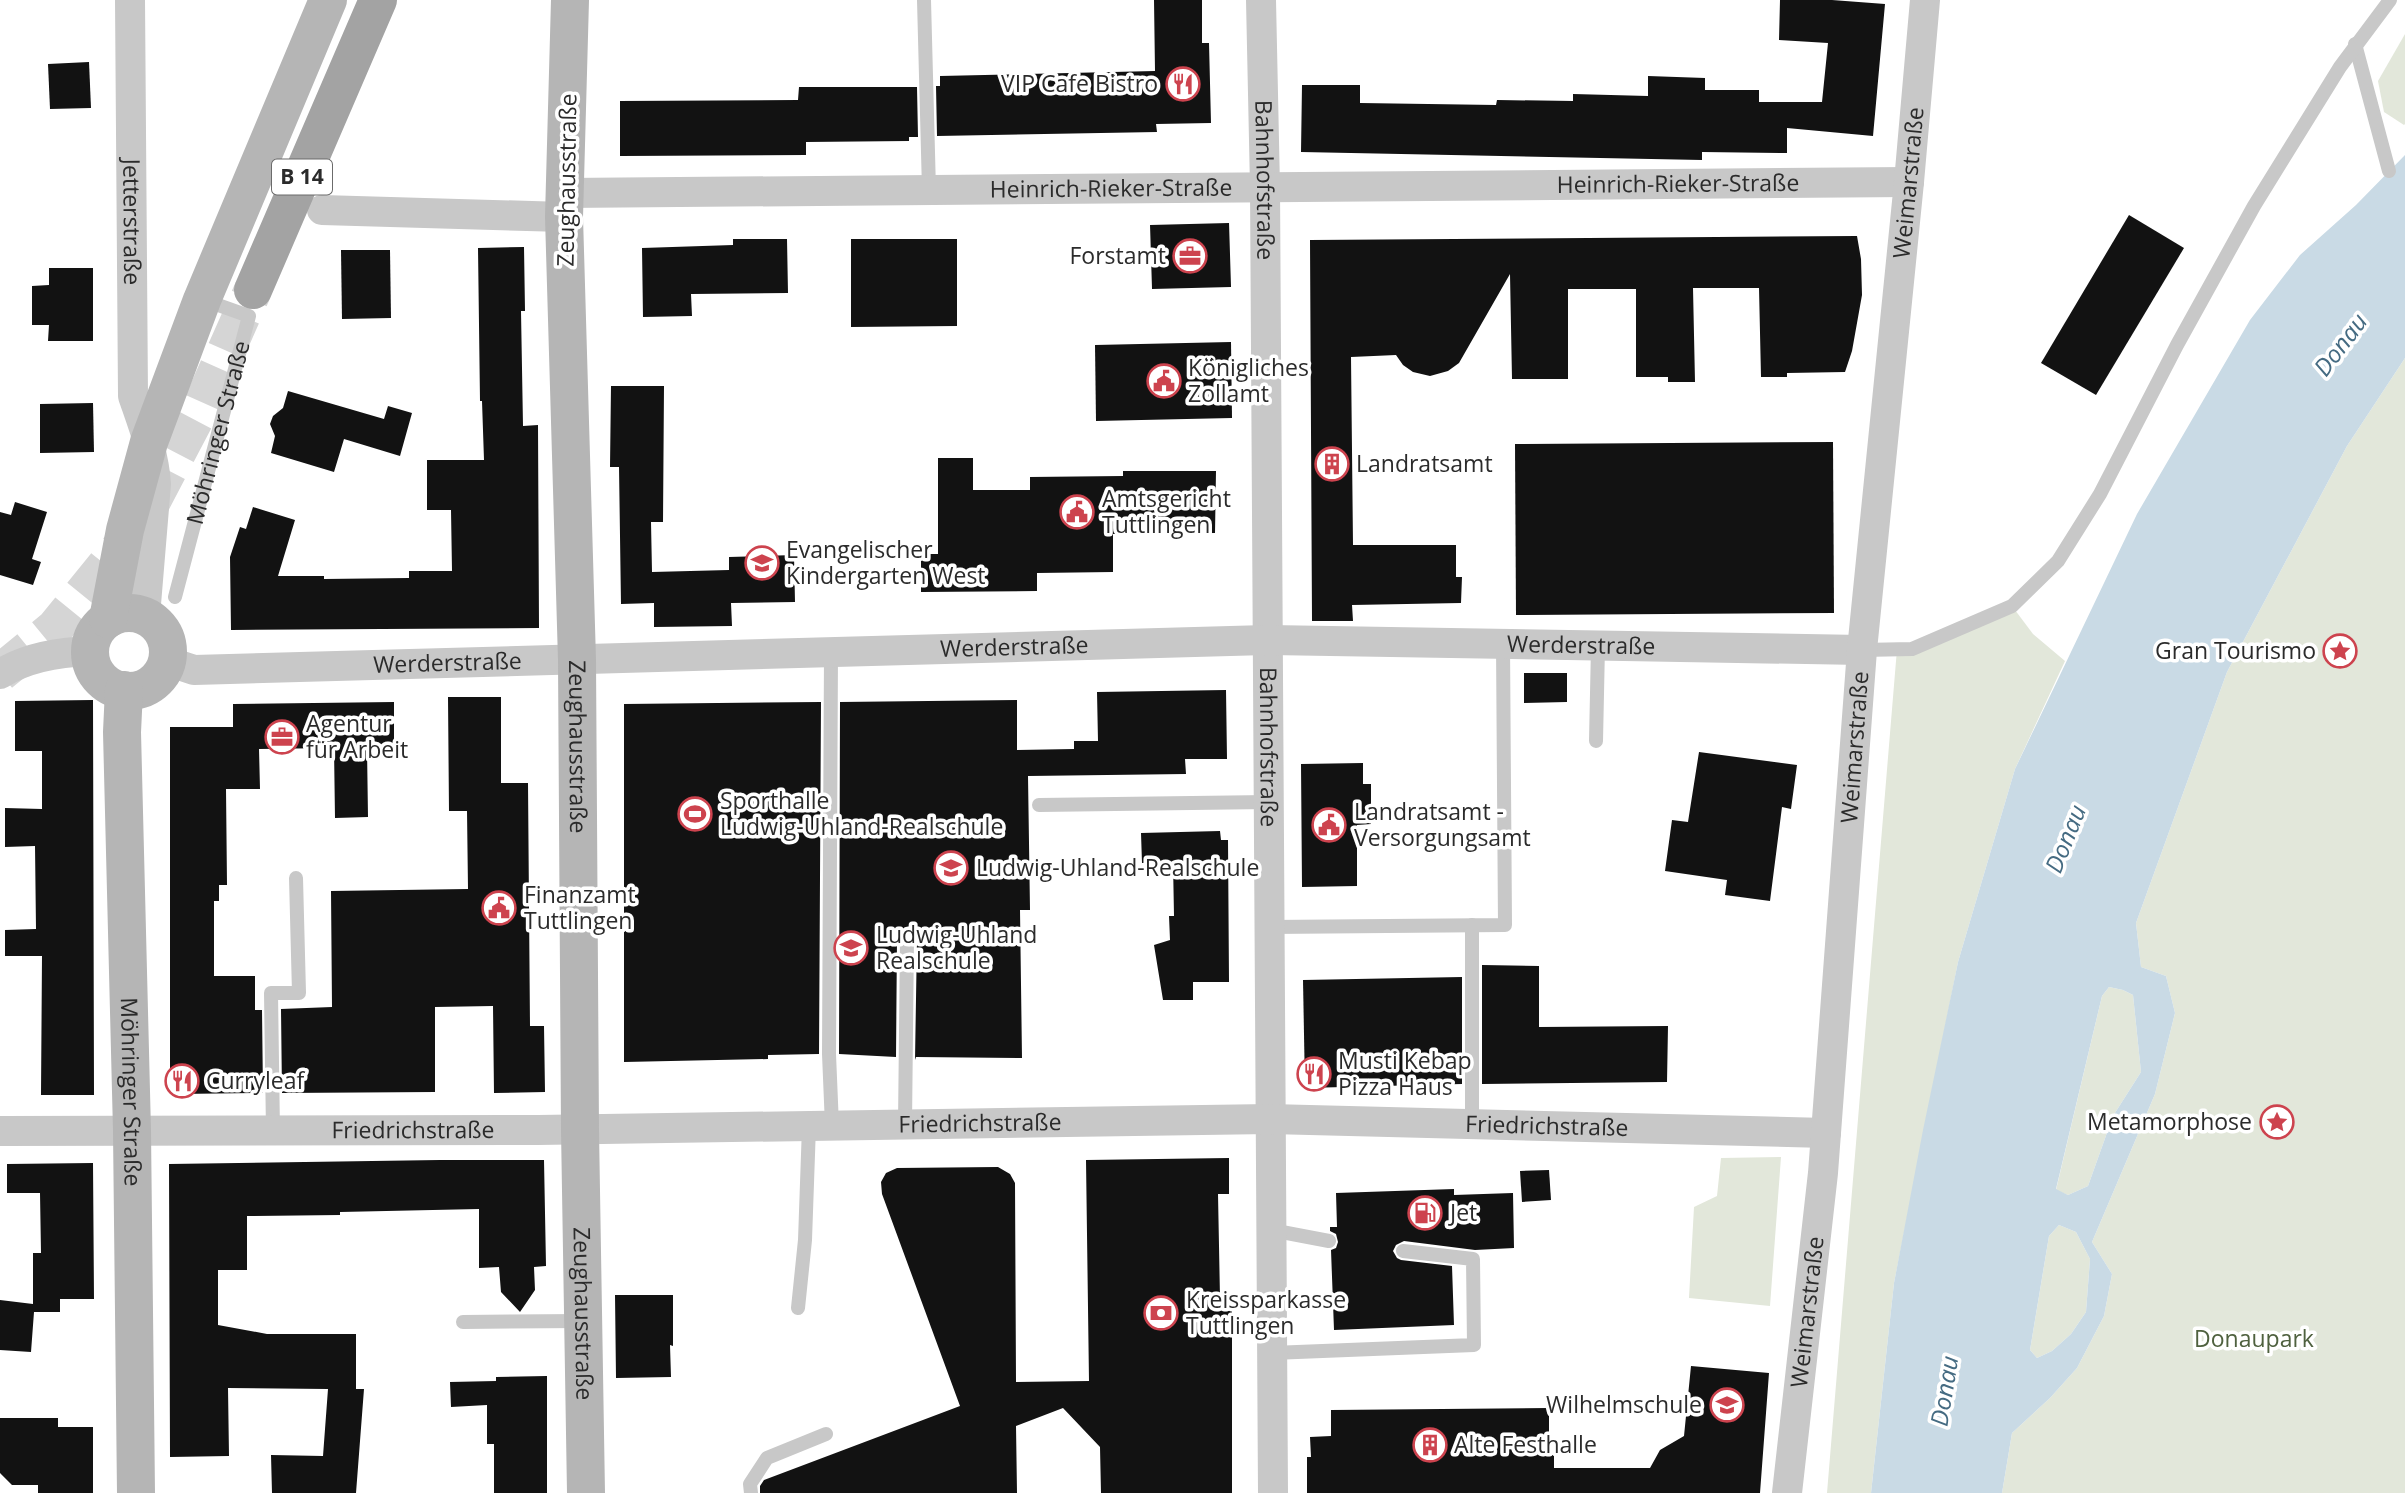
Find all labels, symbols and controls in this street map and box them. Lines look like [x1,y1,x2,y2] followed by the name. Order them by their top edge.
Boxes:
[1164,65,1202,103] restaurant icon: VIP Cafe Bistro
[1001,67,1158,99] place label: VIP Cafe Bistro
[548,93,584,267] street label: Zeughausstraße
[1248,100,1282,260] street label: Bahnhofstraße
[1884,106,1931,260] street label: Weimarstraße
[116,157,149,285] street label: Jetterstraße
[272,160,332,194] road number: B 14
[1557,166,1799,200] street label: Heinrich-Rieker-Straße
[990,171,1232,205] street label: Heinrich-Rieker-Straße
[1171,237,1209,275] office icon: Forstamt
[1069,239,1166,271] place label: Forstamt
[2305,306,2374,382] water label: Donau
[178,337,257,528] street label: Möhringer Straße
[1188,351,1309,409] place label: Königliches Zollamt
[1145,362,1183,400] public building icon: Königliches Zollamt
[1313,445,1351,483] building icon: Landratsamt
[1356,447,1493,479] place label: Landratsamt
[1102,482,1231,540] place label: Amtsgericht Tuttlingen
[1058,493,1096,531] public building icon: Amtsgericht Tuttlingen
[786,533,986,591] place label: Evangelischer Kindergarten West
[743,544,781,582] school or university icon: Evangelischer Kindergarten West
[1507,627,1656,662] street label: Werderstraße
[939,628,1089,664] street label: Werderstraße
[2321,632,2359,670] place icon: Gran Tourismo
[2155,634,2316,666] place label: Gran Tourismo
[373,644,522,680] street label: Werderstraße
[562,660,595,833] street label: Zeughausstraße
[1253,667,1286,827] street label: Bahnhofstraße
[1832,670,1875,824] street label: Weimarstraße
[306,707,408,765] place label: Agentur für Arbeit
[263,718,301,756] office icon: Agentur für Arbeit
[720,784,1003,842] place label: Sporthalle Ludwig-Uhland-Realschule
[676,795,714,833] sports icon: Sporthalle Ludwig-Uhland-Realschule
[1354,795,1531,853] place label: Landratsamt - Versorgungsamt
[2036,799,2093,877] water label: Donau
[1310,806,1348,844] public building icon: Landratsamt - Versorgungsamt
[932,849,970,887] school or university icon: Ludwig-Uhland-Realschule
[976,851,1259,883] place label: Ludwig-Uhland-Realschule
[524,878,636,936] place label: Finanzamt Tuttlingen
[480,889,518,927] public building icon: Finanzamt Tuttlingen
[876,918,1037,976] place label: Ludwig-Uhland Realschule
[832,929,870,967] school or university icon: Ludwig-Uhland Realschule
[114,997,150,1187] street label: Möhringer Straße
[1338,1044,1472,1102] place label: Musti Kebap Pizza Haus
[1295,1055,1333,1093] restaurant icon: Musti Kebap Pizza Haus
[163,1062,201,1100] restaurant icon: Curryleaf
[206,1064,305,1096] place label: Curryleaf
[2258,1103,2296,1141] place icon: Metamorphose
[898,1105,1062,1140] street label: Friedrichstraße
[2087,1105,2252,1137] place label: Metamorphose
[1465,1107,1629,1143] street label: Friedrichstraße
[331,1113,495,1145] street label: Friedrichstraße
[1406,1194,1444,1232] fuel station icon: Jet
[1448,1196,1477,1228] place label: Jet
[567,1227,601,1401] street label: Zeughausstraße
[1782,1235,1831,1389] street label: Weimarstraße
[1186,1283,1346,1341] place label: Kreissparkasse Tuttlingen
[1142,1294,1180,1332] bank icon: Kreissparkasse Tuttlingen
[2194,1322,2314,1354] park label: Donaupark
[1922,1353,1965,1428] water label: Donau
[1708,1386,1746,1424] school or university icon: Wilhelmschule
[1546,1388,1702,1420] place label: Wilhelmschule
[1411,1426,1449,1464] building icon: Alte Festhalle
[1454,1428,1597,1460] place label: Alte Festhalle

